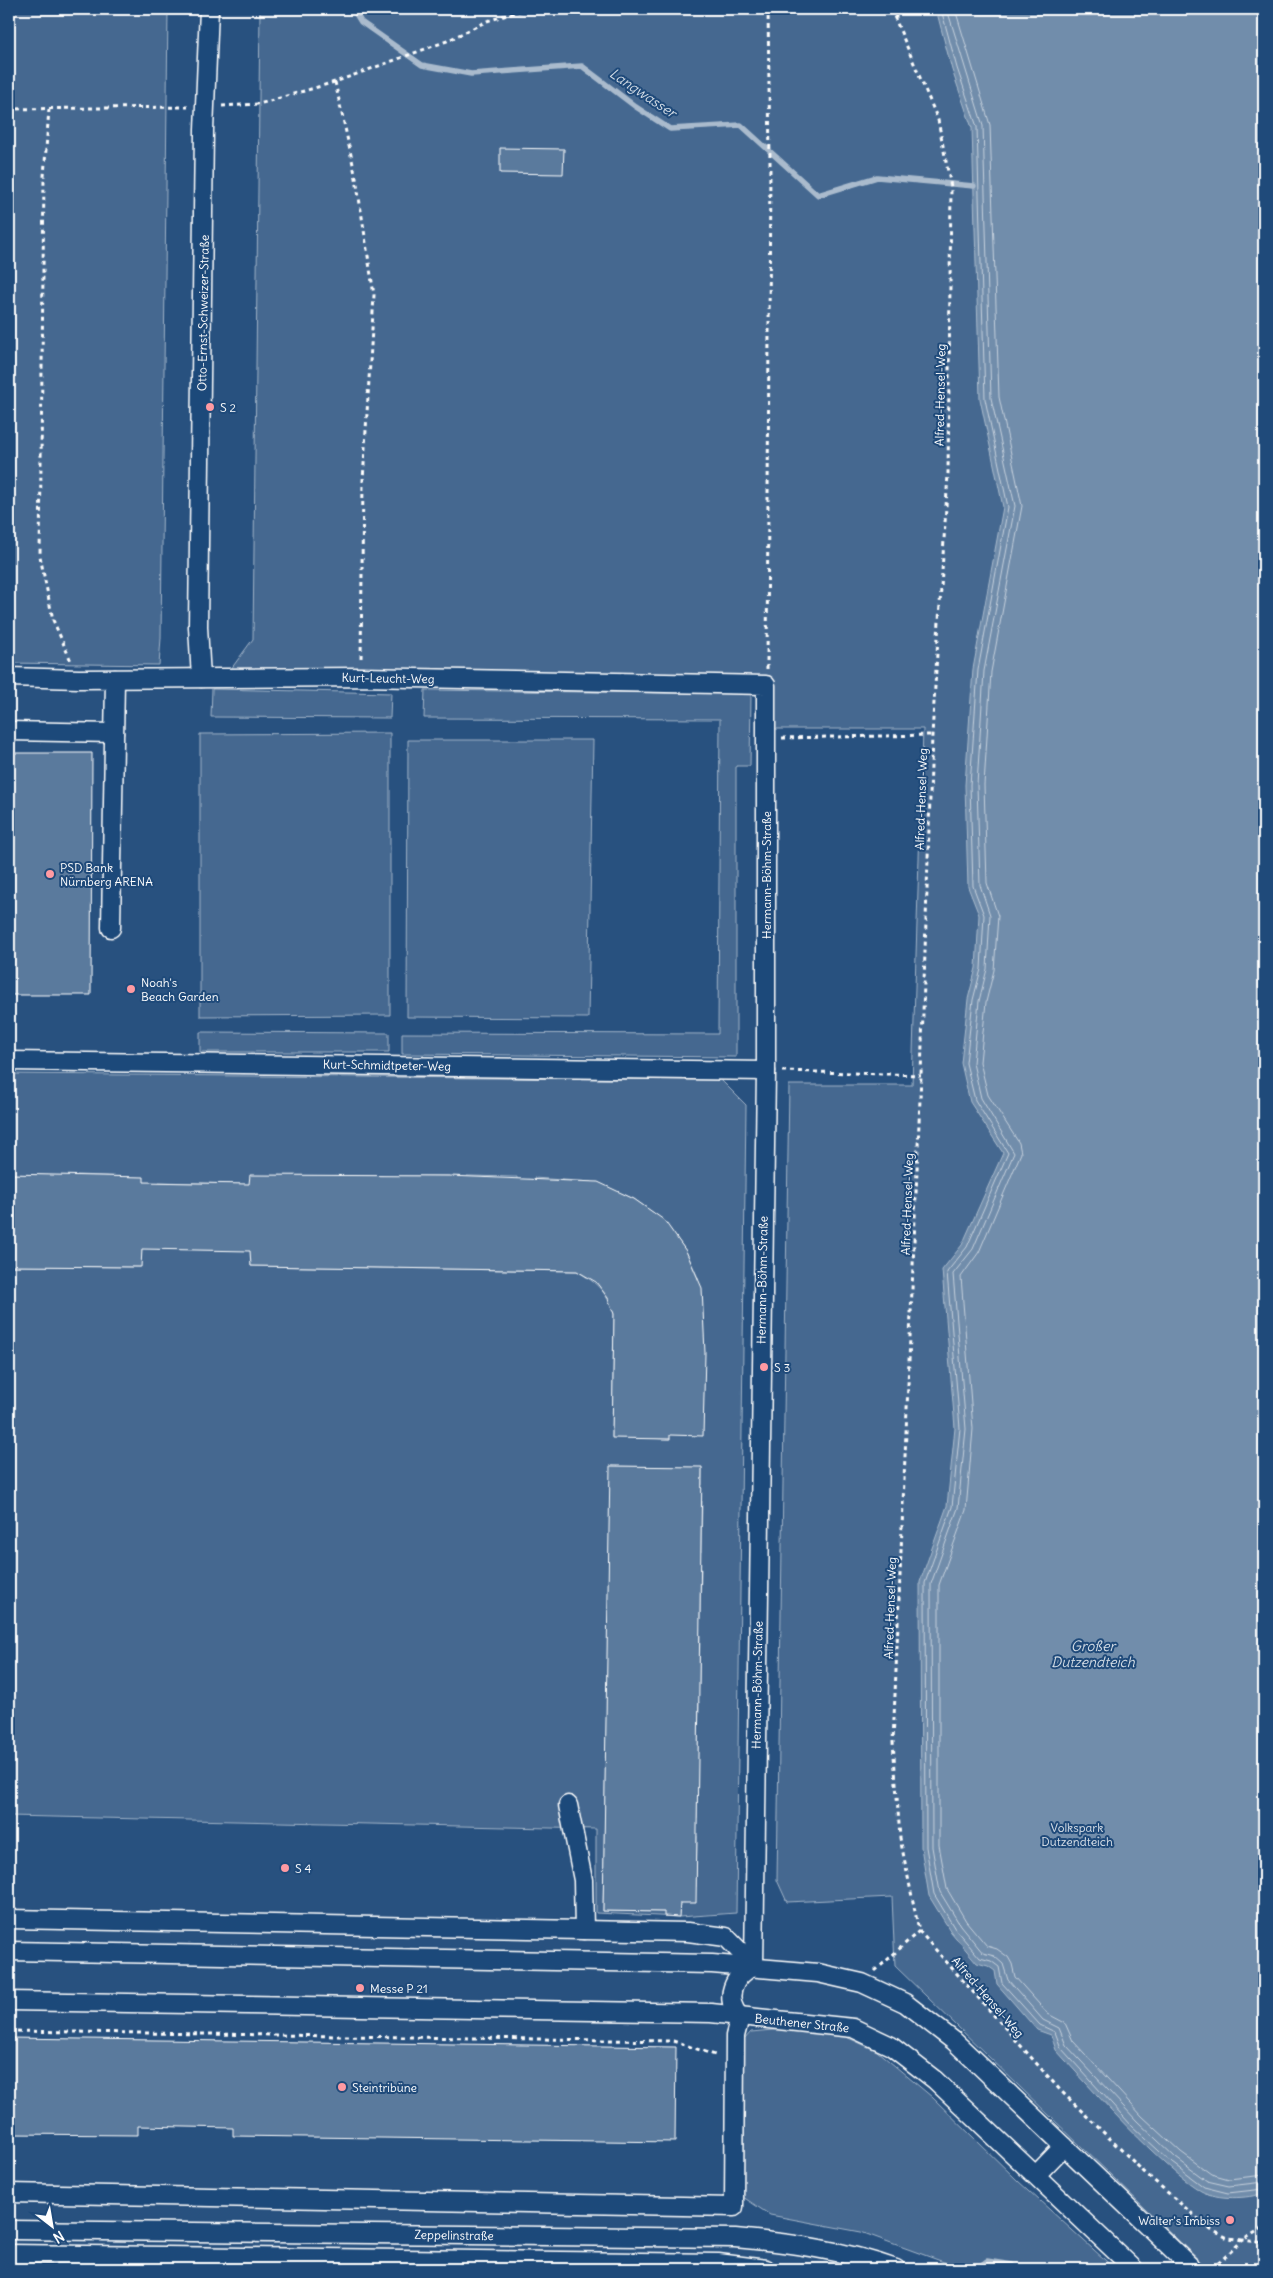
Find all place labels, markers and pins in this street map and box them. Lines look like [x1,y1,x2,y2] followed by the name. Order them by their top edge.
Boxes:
[220,400,237,415] place label: S 2
[204,401,216,413] marker: S 2
[60,860,153,889] place label: PSD Bank Nürnberg ARENA
[44,868,56,880] marker: PSD Bank Nürnberg ARENA
[141,975,219,1004] place label: Noah's Beach Garden
[125,983,137,995] marker: Noah's Beach Garden
[774,1360,791,1375] place label: S 3
[758,1361,770,1373] marker: S 3
[295,1861,312,1876] place label: S 4
[279,1862,291,1874] marker: S 4
[370,1981,428,1996] place label: Messe P 21
[354,1982,366,1994] marker: Messe P 21
[352,2080,417,2095] place label: Steintribüne
[336,2081,348,2093] marker: Steintribüne
[1138,2213,1220,2228] place label: Walter's Imbiss
[1224,2214,1236,2226] marker: Walter's Imbiss

